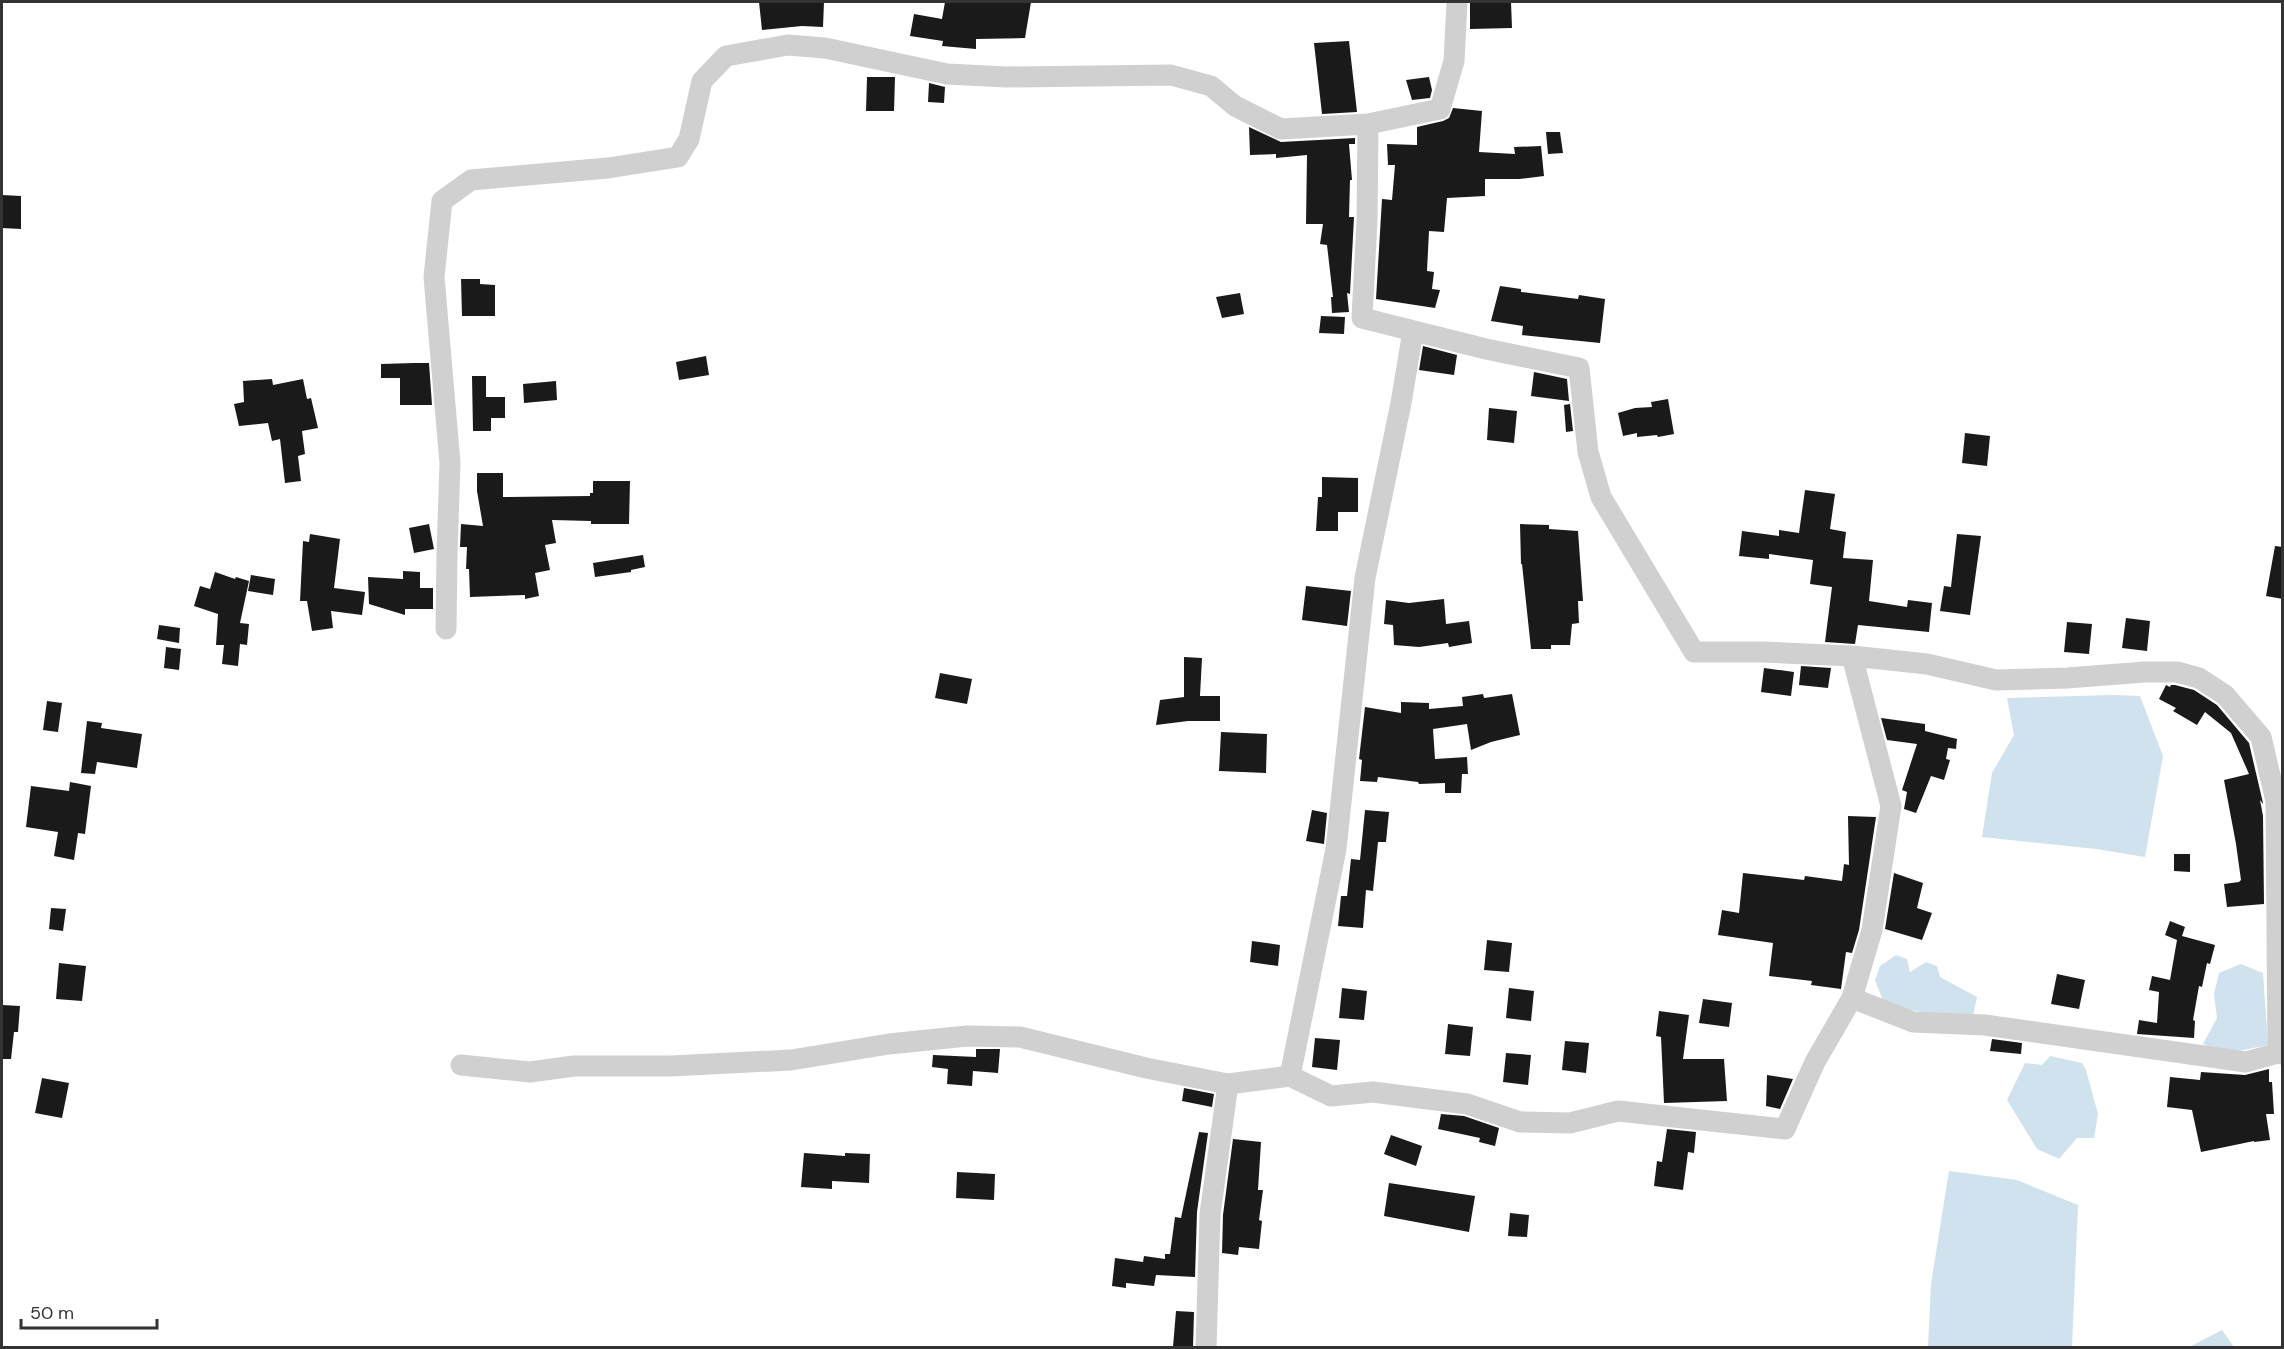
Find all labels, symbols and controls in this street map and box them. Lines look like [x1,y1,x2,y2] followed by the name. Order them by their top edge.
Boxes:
[21,1292,158,1330] scale bar
[30,1301,74,1325] text: 50 m

